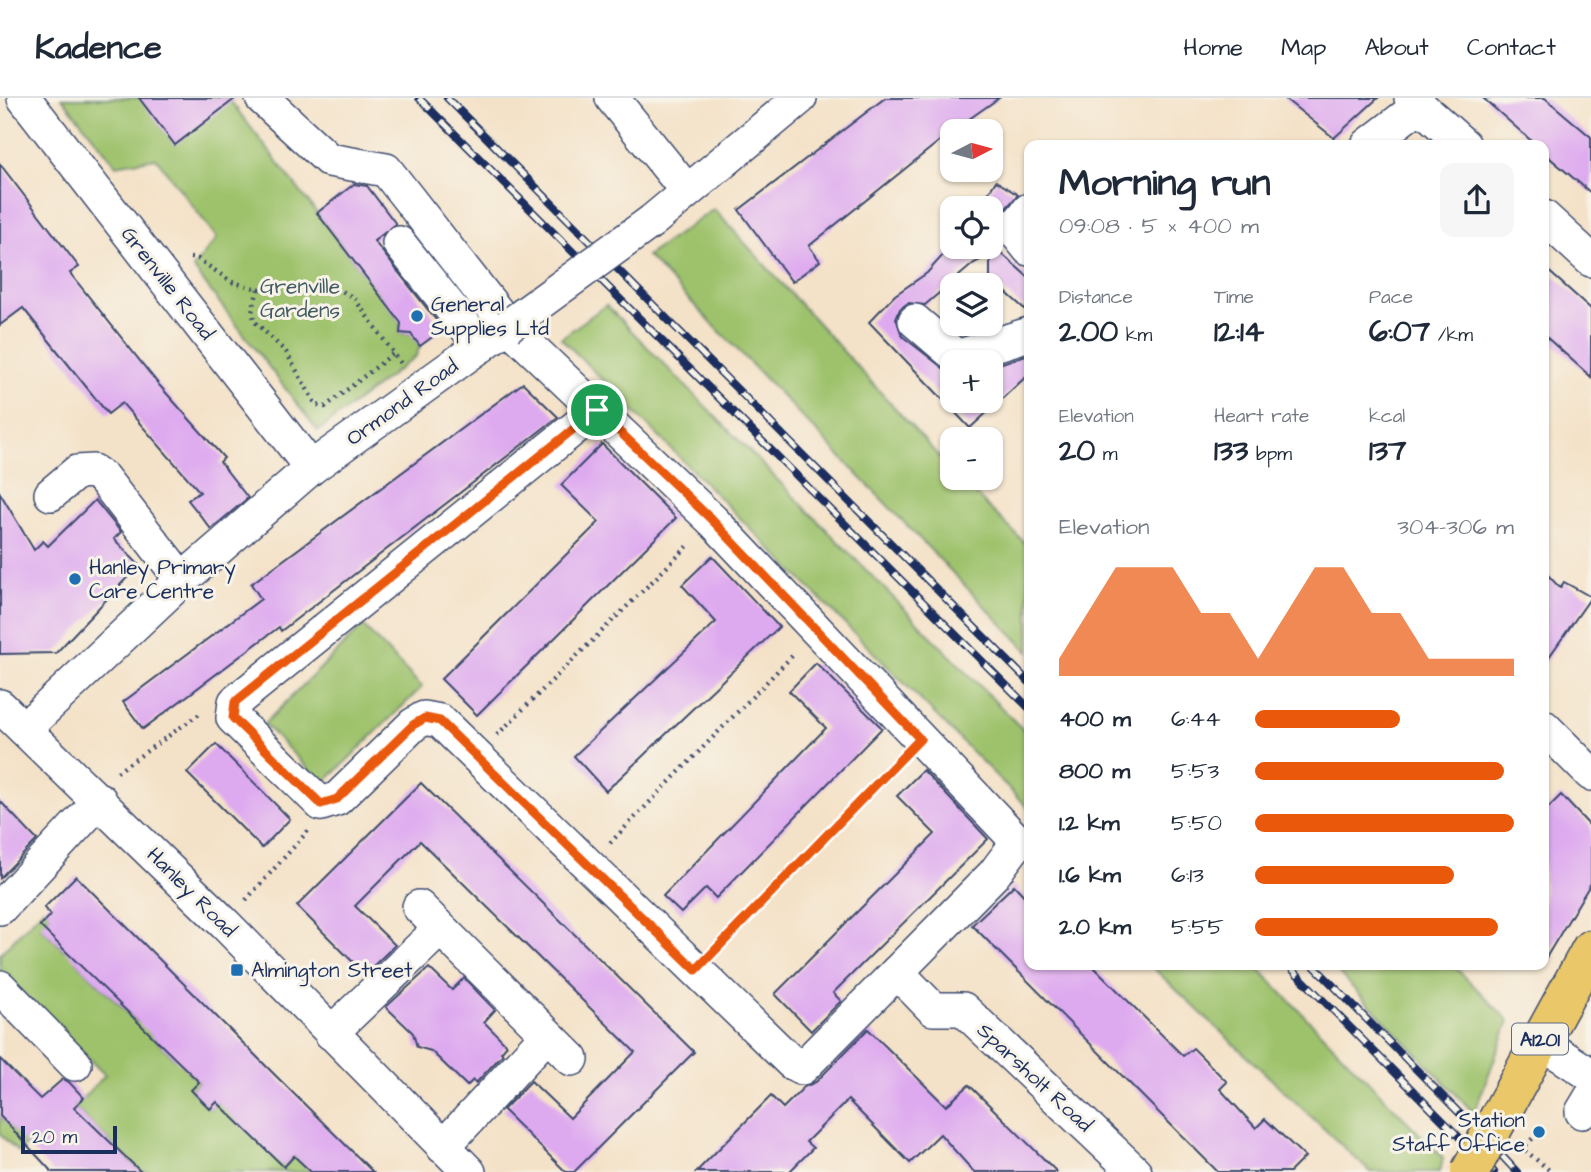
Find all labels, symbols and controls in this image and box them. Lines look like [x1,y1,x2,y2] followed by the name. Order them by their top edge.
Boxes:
[35,25,162,71] text: Kadence
[1183,31,1243,65] text: Home
[1281,31,1326,65] text: Map
[1364,31,1429,65] text: About
[1467,31,1556,65] text: Contact
[940,119,1003,182] north arrow
[940,119,1003,490] map controls
[1059,158,1271,210] text: Morning run
[1440,163,1514,237] button: share
[940,196,1003,259] button: locate
[1059,210,1259,242] text: 09:08 · 5 × 400 m
[114,221,221,346] street label: Grenville Road
[260,272,340,325] park label: Grenville Gardens
[940,273,1003,336] button: layers
[1059,284,1133,311] text: Distance
[1214,284,1254,311] text: Time
[1369,284,1413,311] text: Pace
[431,290,549,344] place label: General Supplies Ltd
[409,308,425,324] marker: General Supplies Ltd
[1059,311,1118,353] text: 2.00
[1214,311,1264,353] text: 12:14
[1369,311,1430,353] text: 6:07
[1118,322,1152,349] text: km
[1430,322,1473,349] text: /km
[940,350,1003,413] button: +
[340,352,464,453] street label: Ormond Road
[567,380,627,440] pin
[578,391,616,429] icon: arrive
[1059,403,1134,430] text: Elevation
[1214,403,1309,430] text: Heart rate
[1369,403,1405,430] text: kcal
[940,427,1003,490] button: −
[1059,430,1095,472] text: 20
[1214,430,1248,472] text: 133
[1369,430,1407,472] text: 137
[1095,441,1118,468] text: m
[1248,441,1292,468] text: bpm
[1059,511,1150,543] text: Elevation
[1397,511,1514,543] text: 304–306 m
[89,553,236,606] place label: Hanley Primary Care Centre
[67,571,83,587] marker: Hanley Primary Care Centre
[1059,703,1131,735] text: 400 m
[1171,703,1221,735] text: 6:44
[1059,755,1130,787] text: 800 m
[1171,755,1219,787] text: 5:53
[1059,807,1120,839] text: 1.2 km
[1171,807,1222,839] text: 5:50
[139,841,243,945] street label: Hanley Road
[1059,859,1121,891] text: 1.6 km
[1171,859,1204,891] text: 6:13
[1059,911,1131,943] text: 2.0 km
[1171,911,1224,943] text: 5:55
[251,956,413,987] place label: Almington Street
[229,962,245,978] marker: Almington Street
[970,1016,1099,1140] street label: Sparsholt Road
[1512,1023,1568,1054] road number: A1201
[1392,1106,1525,1159] place label: Station Staff Office
[21,1123,117,1155] scale bar
[32,1124,77,1151] text: 20 m
[1531,1124,1547,1140] marker: Station Staff Office

